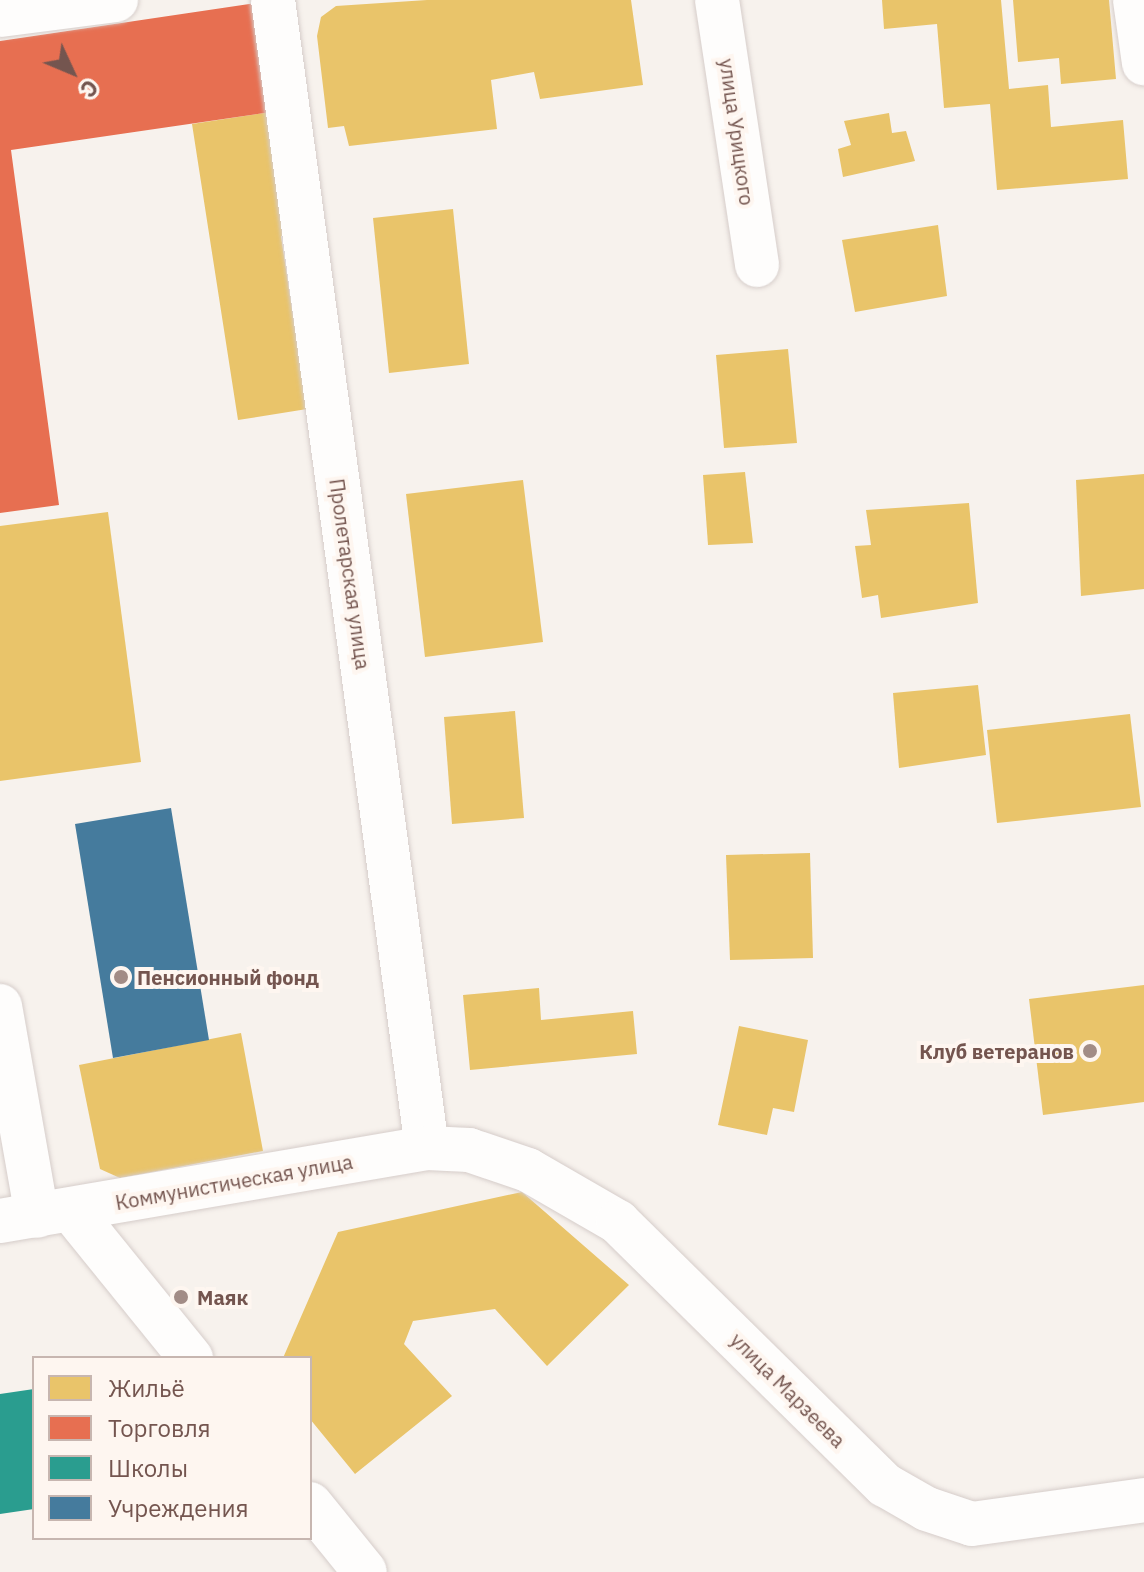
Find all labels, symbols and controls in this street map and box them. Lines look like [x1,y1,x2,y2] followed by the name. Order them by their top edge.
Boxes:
[32,32,112,112] north arrow
[715,57,759,207] street label: улица Урицкого
[74,74,105,104] text: С
[325,477,375,671] street label: Пролетарская улица
[137,965,319,989] place label: Пенсионный фонд
[112,968,130,986] marker: Пенсионный фонд
[919,1039,1074,1063] place label: Клуб ветеранов
[1081,1042,1099,1060] marker: Клуб ветеранов
[113,1149,355,1215] street label: Коммунистическая улица
[197,1285,248,1309] place label: Маяк
[172,1288,190,1306] marker: Маяк
[726,1328,850,1452] street label: улица Марзеева
[32,1356,312,1540] legend
[108,1372,185,1404] text: Жильё
[108,1412,211,1444] text: Торговля
[108,1452,188,1484] text: Школы
[108,1492,249,1524] text: Учреждения

